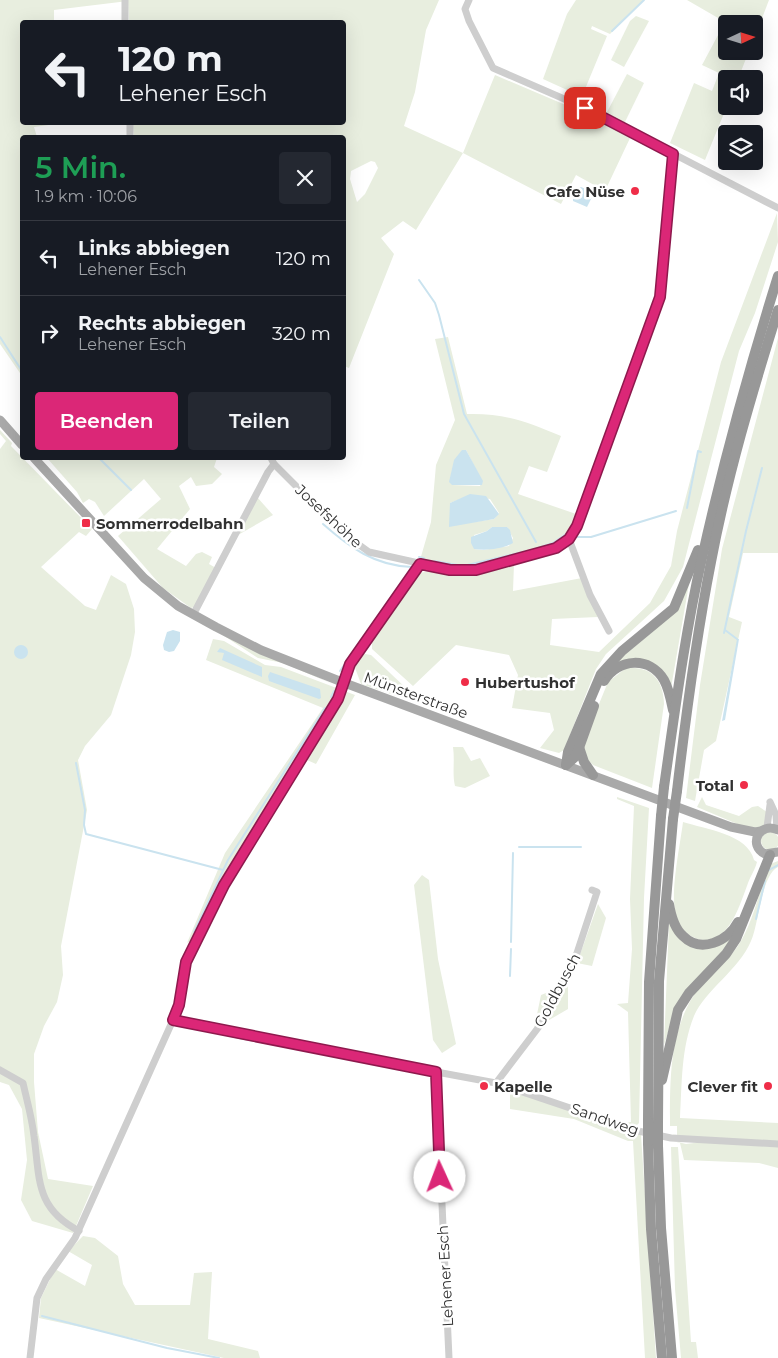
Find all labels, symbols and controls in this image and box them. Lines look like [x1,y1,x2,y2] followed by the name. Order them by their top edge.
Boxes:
[718,15,762,60] north arrow
[718,15,763,170] map controls
[118,37,223,80] text: 120 m
[35,40,100,105] icon: left
[718,70,763,115] button: sound
[118,80,267,107] text: Lehener Esch
[564,87,606,129] pin
[571,94,599,122] icon: arrive
[718,125,763,170] button: layers
[35,149,126,186] text: 5 Min.
[279,152,331,204] button: close
[546,182,625,201] place label: Cafe Nüse
[629,185,641,197] marker: Cafe Nüse
[35,187,137,206] text: 1.9 km · 10:06
[78,237,230,260] text: Links abbiegen
[35,244,63,272] icon: left
[276,247,331,270] text: 120 m
[78,260,187,279] text: Lehener Esch
[78,312,246,335] text: Rechts abbiegen
[35,319,63,347] icon: right
[272,322,331,345] text: 320 m
[78,335,187,354] text: Lehener Esch
[35,392,178,450] button: Beenden
[188,392,331,450] button: Teilen
[291,480,366,552] street label: Josefshöhe
[96,514,244,533] place label: Sommerrodelbahn
[80,517,92,529] marker: Sommerrodelbahn
[361,667,471,723] street label: Münsterstraße
[475,673,576,692] place label: Hubertushof
[459,676,471,688] marker: Hubertushof
[696,776,734,795] place label: Total
[738,779,750,791] marker: Total
[530,950,584,1030] street label: Goldbusch
[494,1077,553,1096] place label: Kapelle
[687,1077,758,1096] place label: Clever fit
[478,1080,490,1092] marker: Kapelle
[762,1080,774,1092] marker: Clever fit
[568,1099,642,1139] street label: Sandweg
[413,1150,465,1202] position arrow
[433,1225,457,1327] street label: Lehener Esch

